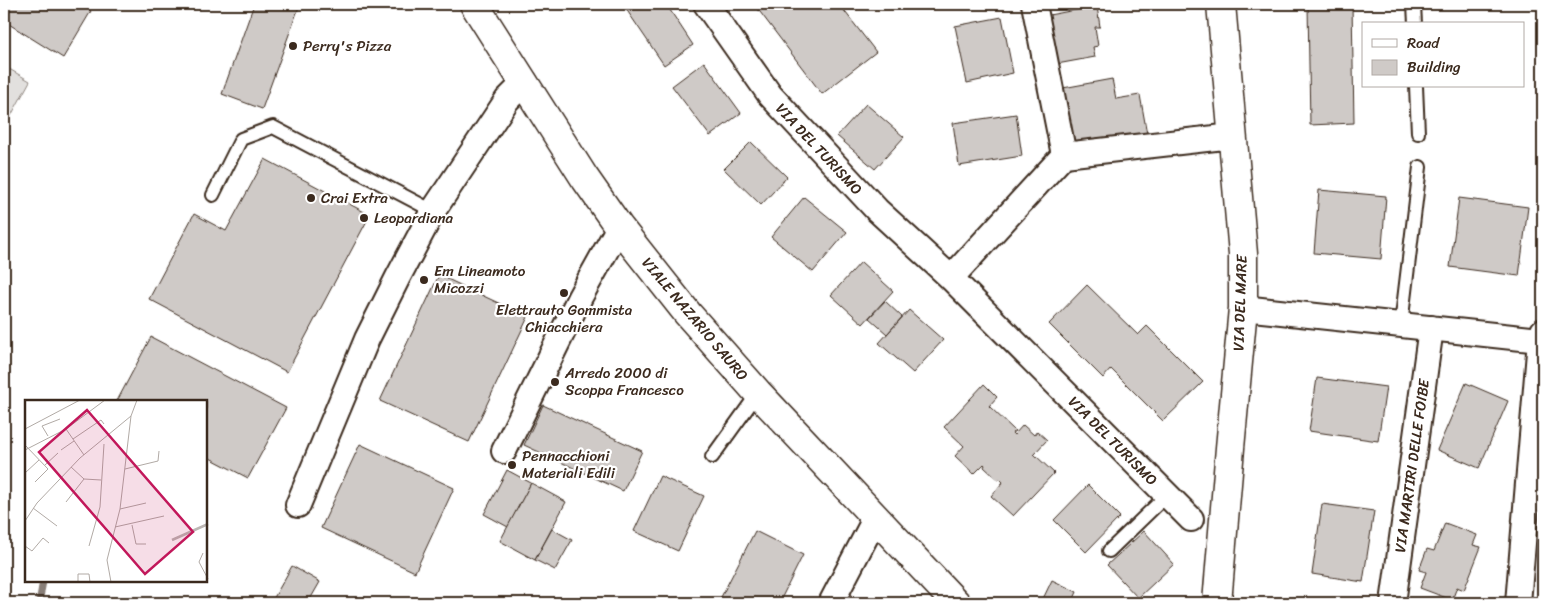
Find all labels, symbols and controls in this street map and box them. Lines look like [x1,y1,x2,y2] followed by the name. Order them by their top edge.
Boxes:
[1362,22,1524,88] legend
[1407,30,1440,56] text: Road
[303,33,392,59] place label: Perry's Pizza
[287,40,299,52] marker: Perry's Pizza
[1407,54,1461,80] text: Building
[769,97,869,201] street label: VIA DEL TURISMO
[321,185,388,211] place label: Crai Extra
[305,192,317,204] marker: Crai Extra
[374,205,454,231] place label: Leopardiana
[358,212,370,224] marker: Leopardiana
[635,251,755,387] street label: VIALE NAZARIO SAURO
[1225,253,1255,351] street label: VIA DEL MARE
[434,258,526,301] place label: Em Lineamoto Micozzi
[418,274,430,286] marker: Em Lineamoto Micozzi
[558,287,570,299] marker: Elettrauto Gommista Chiacchiera
[496,297,633,340] place label: Elettrauto Gommista Chiacchiera
[564,360,684,403] place label: Arredo 2000 di Scoppa Francesco
[549,376,561,388] marker: Arredo 2000 di Scoppa Francesco
[1387,376,1437,554] street label: VIA MARTIRI DELLE FOIBE
[1062,390,1164,492] street label: VIA DEL TURISMO
[25,400,208,582] inset map
[522,443,616,486] place label: Pennacchioni Materiali Edili
[506,459,518,471] marker: Pennacchioni Materiali Edili

